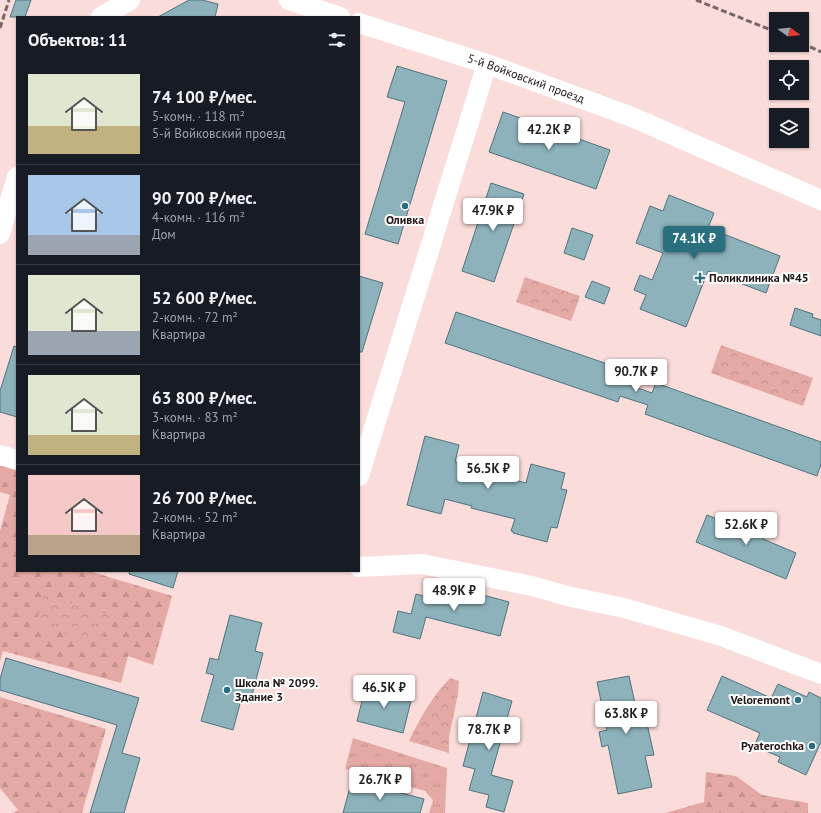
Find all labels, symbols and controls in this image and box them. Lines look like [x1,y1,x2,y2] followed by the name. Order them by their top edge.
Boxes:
[769,12,809,52] north arrow
[769,12,809,148] map controls
[28,29,127,51] text: Объектов: 11
[326,29,348,51] icon: filters
[466,50,587,106] street label: 5-й Войковский проезд
[769,60,809,100] button: locate
[152,86,257,108] text: 74 100 ₽/мес.
[60,90,108,138] icon: home
[152,108,245,125] text: 5-комн. · 118 m²
[769,108,809,148] button: layers
[512,117,586,151] pin: 42.2K ₽
[527,121,571,138] text: 42.2K ₽
[152,125,286,142] text: 5-й Войковский проезд
[152,187,257,209] text: 90 700 ₽/мес.
[60,191,108,239] icon: home
[456,198,530,232] pin: 47.9K ₽
[400,201,410,211] marker: Оливка
[472,202,514,219] text: 47.9K ₽
[152,209,245,226] text: 4-комн. · 116 m²
[386,212,424,227] place label: Оливка
[152,226,176,243] text: Дом
[657,226,731,260] pin: 74.1K ₽
[672,230,716,247] text: 74.1K ₽
[709,270,809,285] place label: Поликлиника №45
[694,272,706,284] marker: Поликлиника №45
[152,287,257,309] text: 52 600 ₽/мес.
[60,291,108,339] icon: home
[152,309,238,326] text: 2-комн. · 72 m²
[152,326,205,343] text: Квартира
[599,359,673,393] pin: 90.7K ₽
[614,363,658,380] text: 90.7K ₽
[152,387,257,409] text: 63 800 ₽/мес.
[60,391,108,439] icon: home
[152,409,238,426] text: 3-комн. · 83 m²
[152,426,205,443] text: Квартира
[451,456,525,490] pin: 56.5K ₽
[466,460,510,477] text: 56.5K ₽
[152,487,257,509] text: 26 700 ₽/мес.
[60,491,108,539] icon: home
[152,509,238,526] text: 2-комн. · 52 m²
[709,512,783,546] pin: 52.6K ₽
[724,516,768,533] text: 52.6K ₽
[152,526,205,543] text: Квартира
[417,578,491,612] pin: 48.9K ₽
[432,582,476,599] text: 48.9K ₽
[235,675,318,704] place label: Школа № 2099. Здание 3
[347,675,421,709] pin: 46.5K ₽
[362,679,406,696] text: 46.5K ₽
[222,685,232,695] marker: Школа № 2099. Здание 3
[729,692,791,707] place label: Veloremont
[793,695,803,705] marker: Veloremont
[589,701,663,735] pin: 63.8K ₽
[604,705,648,722] text: 63.8K ₽
[452,717,526,751] pin: 78.7K ₽
[467,721,511,738] text: 78.7K ₽
[741,738,804,753] place label: Pyaterochka
[807,741,817,751] marker: Pyaterochka
[343,767,417,801] pin: 26.7K ₽
[358,771,402,788] text: 26.7K ₽

